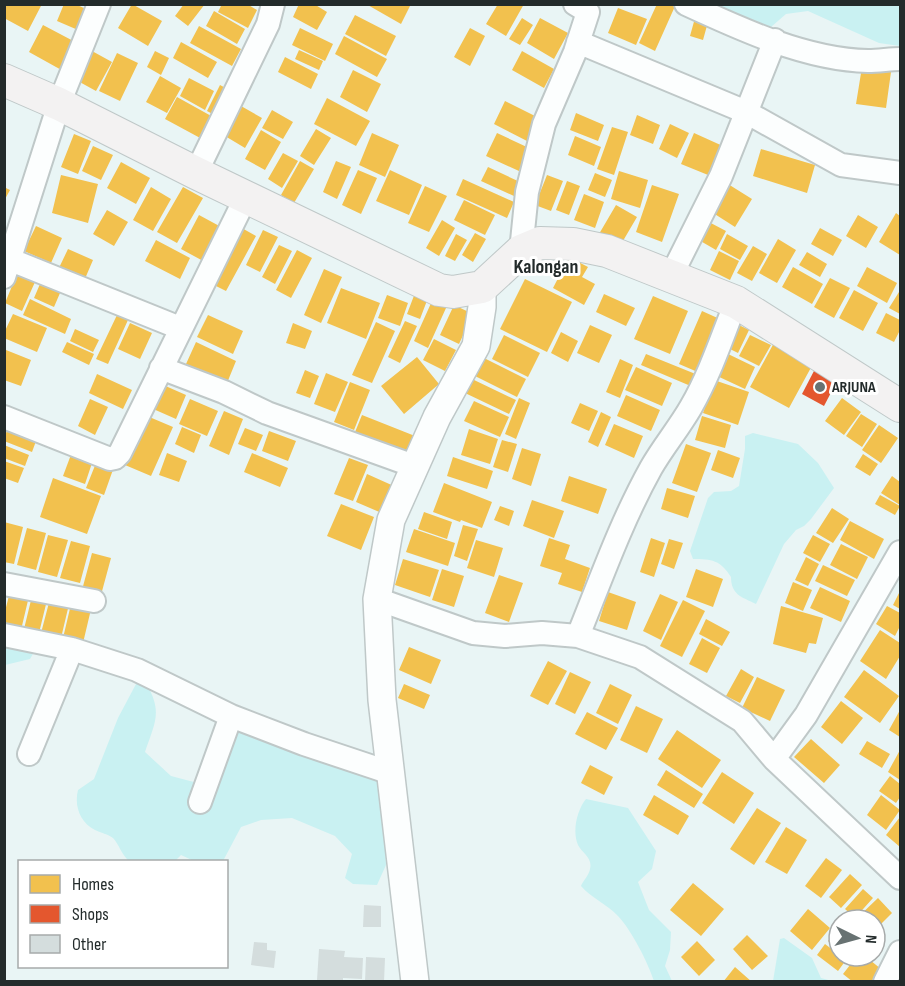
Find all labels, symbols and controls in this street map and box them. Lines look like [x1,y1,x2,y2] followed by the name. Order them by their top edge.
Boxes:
[514,255,578,279] district label: Kalongan
[831,378,876,397] place label: ARJUNA
[813,380,827,394] marker: ARJUNA
[18,860,228,968] legend
[72,874,114,895] text: Homes
[72,904,109,925] text: Shops
[827,908,887,968] north arrow
[72,934,106,955] text: Other
[861,934,880,944] text: N

